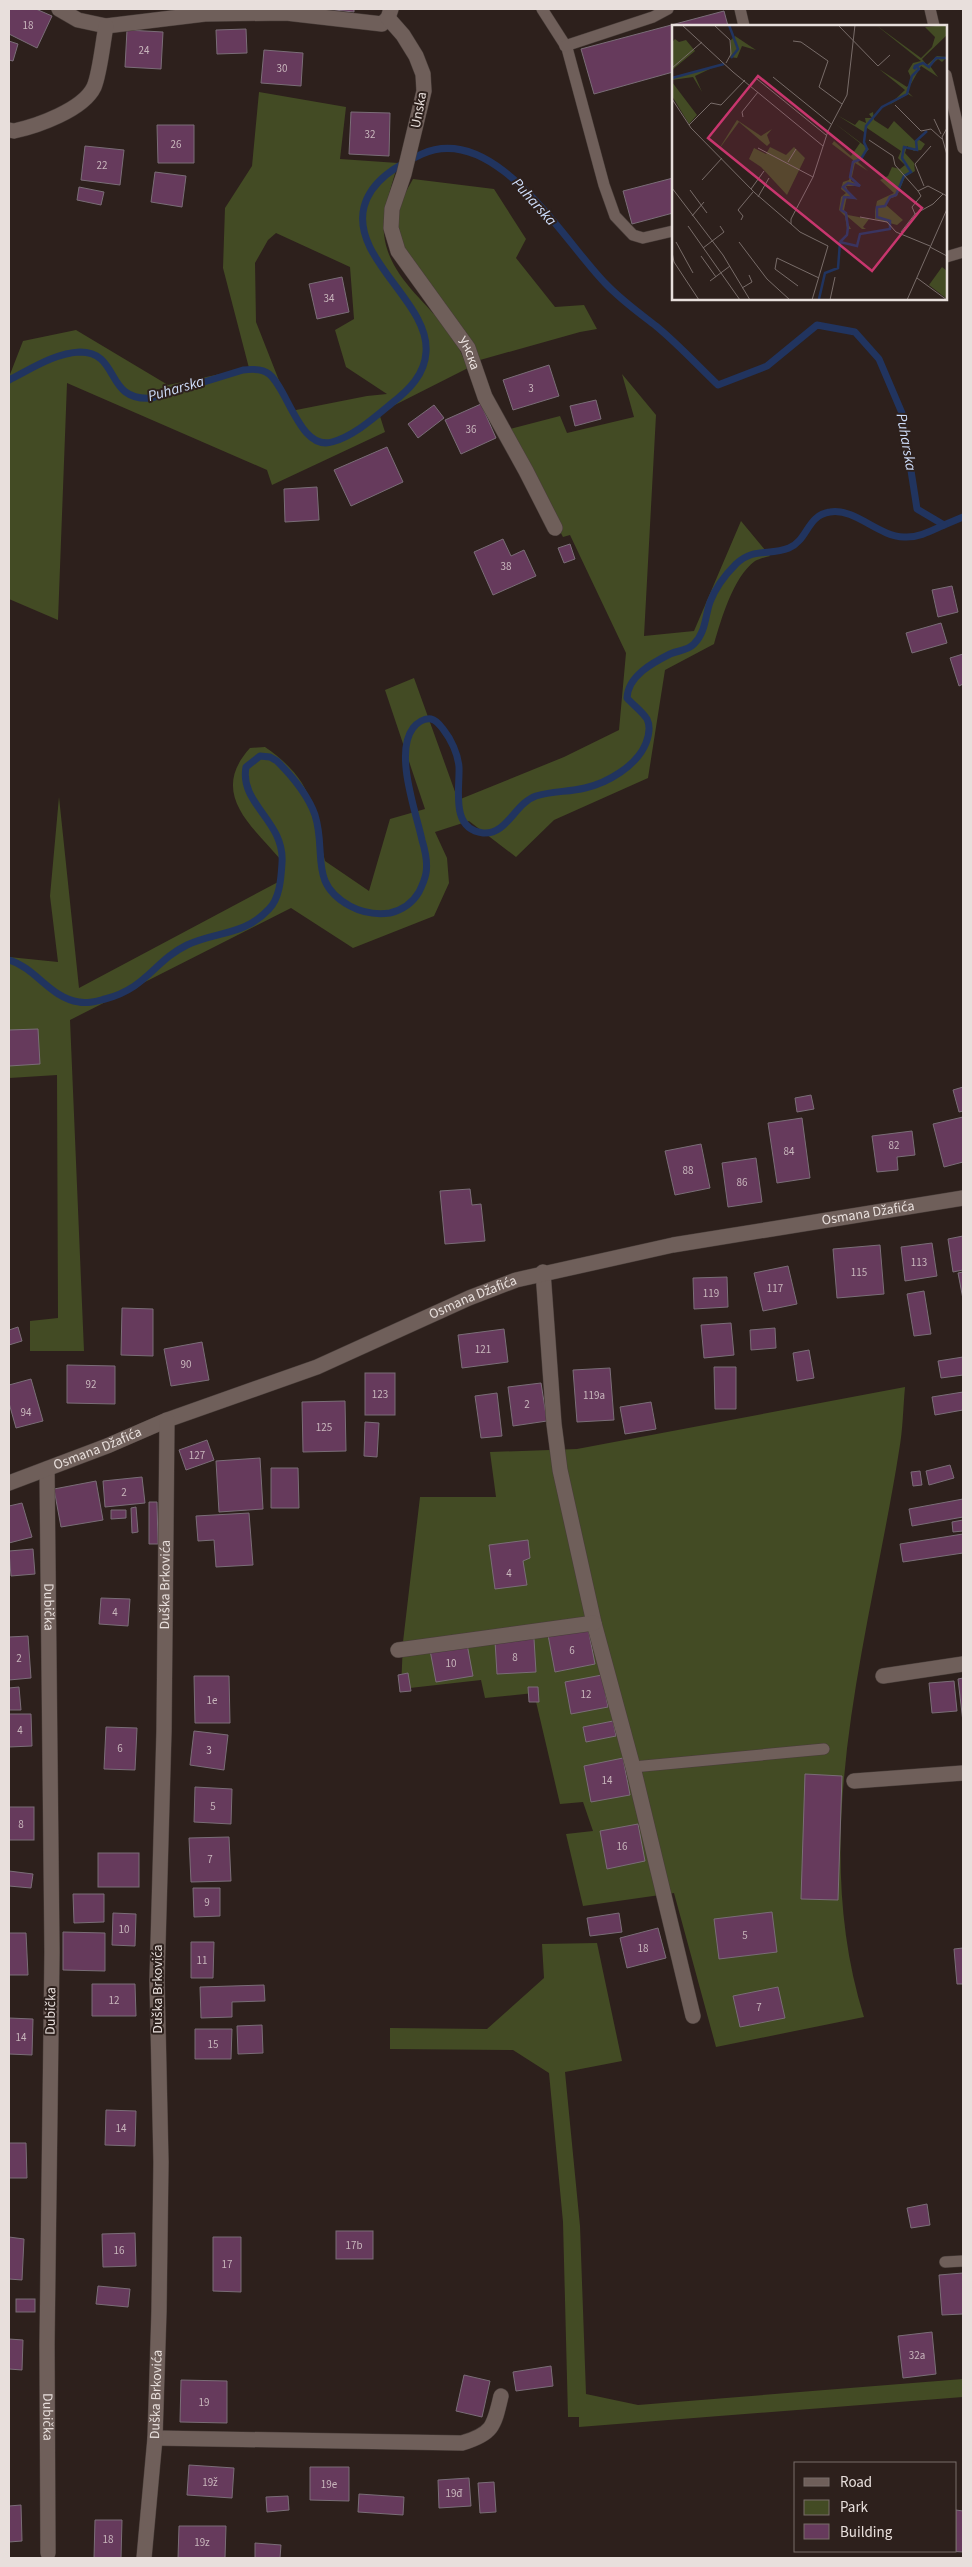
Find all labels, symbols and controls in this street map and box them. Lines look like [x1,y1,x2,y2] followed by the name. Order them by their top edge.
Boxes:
[23,18,34,33] house number: 18
[672,25,947,300] inset map
[139,43,150,58] house number: 24
[277,61,287,76] house number: 30
[406,90,432,130] street label: Unska
[365,127,375,142] house number: 32
[171,137,182,152] house number: 26
[97,158,107,173] house number: 22
[507,173,561,231] water label: Puharska
[324,291,335,306] house number: 34
[453,332,485,373] street label: Унска
[145,371,207,407] water label: Puharska
[528,381,534,396] house number: 3
[891,412,921,472] water label: Puharska
[466,422,477,437] house number: 36
[501,559,512,574] house number: 38
[889,1138,899,1153] house number: 82
[784,1144,795,1159] house number: 84
[683,1163,694,1178] house number: 88
[737,1175,748,1190] house number: 86
[820,1196,916,1231] street label: Osmana Džafića
[911,1255,927,1270] house number: 113
[851,1265,867,1280] house number: 115
[426,1271,520,1325] street label: Osmana Džafića
[767,1281,783,1296] house number: 117
[703,1286,719,1301] house number: 119
[475,1342,491,1357] house number: 121
[181,1357,191,1372] house number: 90
[86,1377,96,1392] house number: 92
[372,1387,388,1402] house number: 123
[583,1388,605,1403] house number: 119a
[524,1397,530,1412] house number: 2
[21,1405,32,1420] house number: 94
[316,1420,332,1435] house number: 125
[51,1422,145,1475] street label: Osmana Džafića
[189,1448,205,1463] house number: 127
[121,1485,127,1500] house number: 2
[155,1540,176,1630] street label: Duška Brkovića
[506,1566,512,1581] house number: 4
[38,1583,59,1631] street label: Dubička
[112,1605,118,1620] house number: 4
[569,1643,575,1658] house number: 6
[512,1650,518,1665] house number: 8
[16,1651,22,1666] house number: 2
[446,1656,456,1671] house number: 10
[581,1687,591,1702] house number: 12
[207,1693,218,1708] house number: 1e
[17,1723,23,1738] house number: 4
[117,1741,123,1756] house number: 6
[206,1743,212,1758] house number: 3
[602,1773,613,1788] house number: 14
[210,1799,216,1814] house number: 5
[18,1817,24,1832] house number: 8
[617,1839,628,1854] house number: 16
[207,1852,213,1867] house number: 7
[204,1895,210,1910] house number: 9
[119,1922,129,1937] house number: 10
[742,1928,748,1943] house number: 5
[638,1941,649,1956] house number: 18
[148,1944,168,2034] street label: Duška Brkovića
[197,1953,207,1968] house number: 11
[41,1987,61,2035] street label: Dubička
[109,1993,119,2008] house number: 12
[756,2000,762,2015] house number: 7
[16,2030,27,2045] house number: 14
[208,2037,218,2052] house number: 15
[116,2121,127,2136] house number: 14
[345,2238,363,2253] house number: 17b
[114,2243,125,2258] house number: 16
[222,2257,232,2272] house number: 17
[909,2348,925,2363] house number: 32a
[145,2350,168,2440] street label: Duška Brkovića
[37,2393,57,2441] street label: Dubička
[199,2395,209,2410] house number: 19
[794,2462,957,2552] legend
[840,2472,872,2493] text: Road
[202,2475,218,2490] house number: 19ž
[321,2477,338,2492] house number: 19e
[445,2486,463,2501] house number: 19đ
[840,2497,869,2518] text: Park
[840,2522,893,2543] text: Building
[103,2532,114,2547] house number: 18
[194,2535,210,2550] house number: 19z

